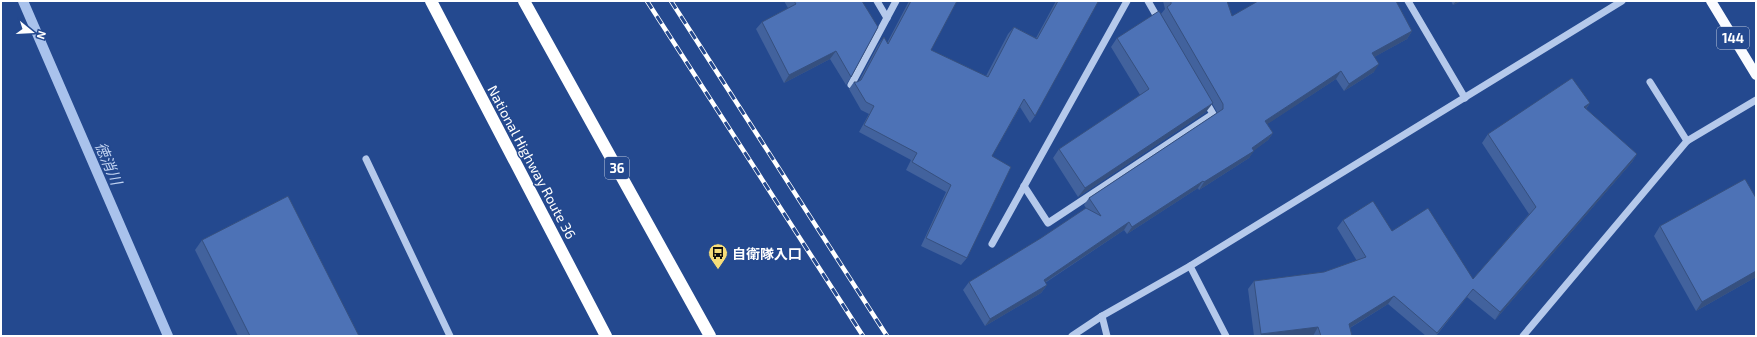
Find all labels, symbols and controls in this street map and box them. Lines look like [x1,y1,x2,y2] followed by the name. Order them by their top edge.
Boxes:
[12,12,52,52] north arrow
[1717,27,1749,49] road number: 144
[35,29,49,41] text: N
[484,82,580,242] street label: National Highway Route 36
[92,139,127,189] water label: 徳消川
[605,157,629,179] road number: 36
[707,242,729,270] bus stop icon: 自衛隊入口
[732,245,802,262] place label: 自衛隊入口

